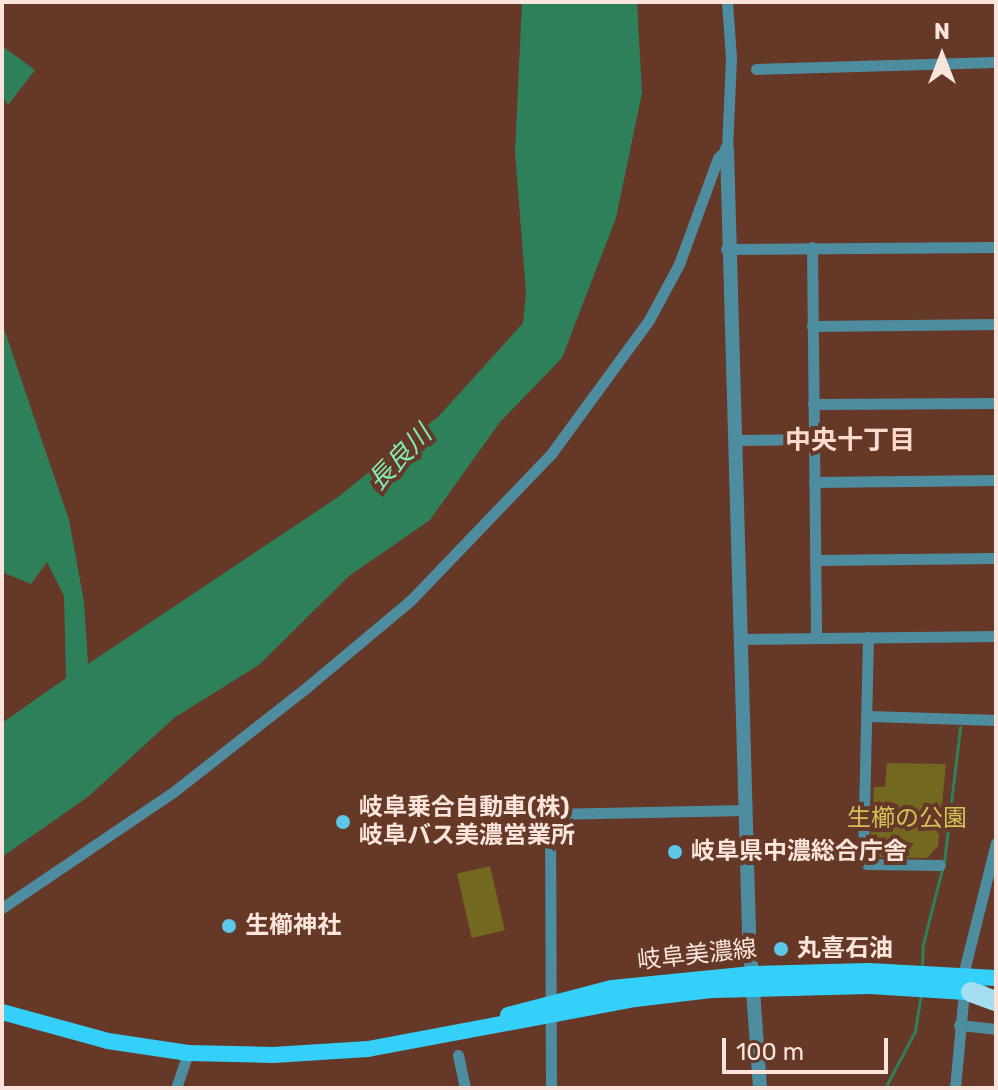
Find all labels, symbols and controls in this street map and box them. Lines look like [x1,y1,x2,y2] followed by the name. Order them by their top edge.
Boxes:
[902,16,982,96] north arrow
[934,18,950,45] text: N
[362,419,438,497] water label: 長良川
[785,425,915,457] district label: 中央十丁目
[359,794,575,850] place label: 岐阜乗合自動車(株) 岐阜バス美濃営業所
[847,805,967,833] park label: 生櫛の公園
[334,813,352,831] marker: 岐阜乗合自動車(株) 岐阜バス美濃営業所
[691,838,907,866] place label: 岐阜県中濃総合庁舎
[666,843,684,861] marker: 岐阜県中濃総合庁舎
[245,912,341,940] place label: 生櫛神社
[220,917,238,935] marker: 生櫛神社
[636,934,758,976] street label: 岐阜美濃線
[797,935,893,963] place label: 丸喜石油
[772,940,790,958] marker: 丸喜石油
[726,1022,892,1072] scale bar
[736,1038,804,1066] text: 100 m

